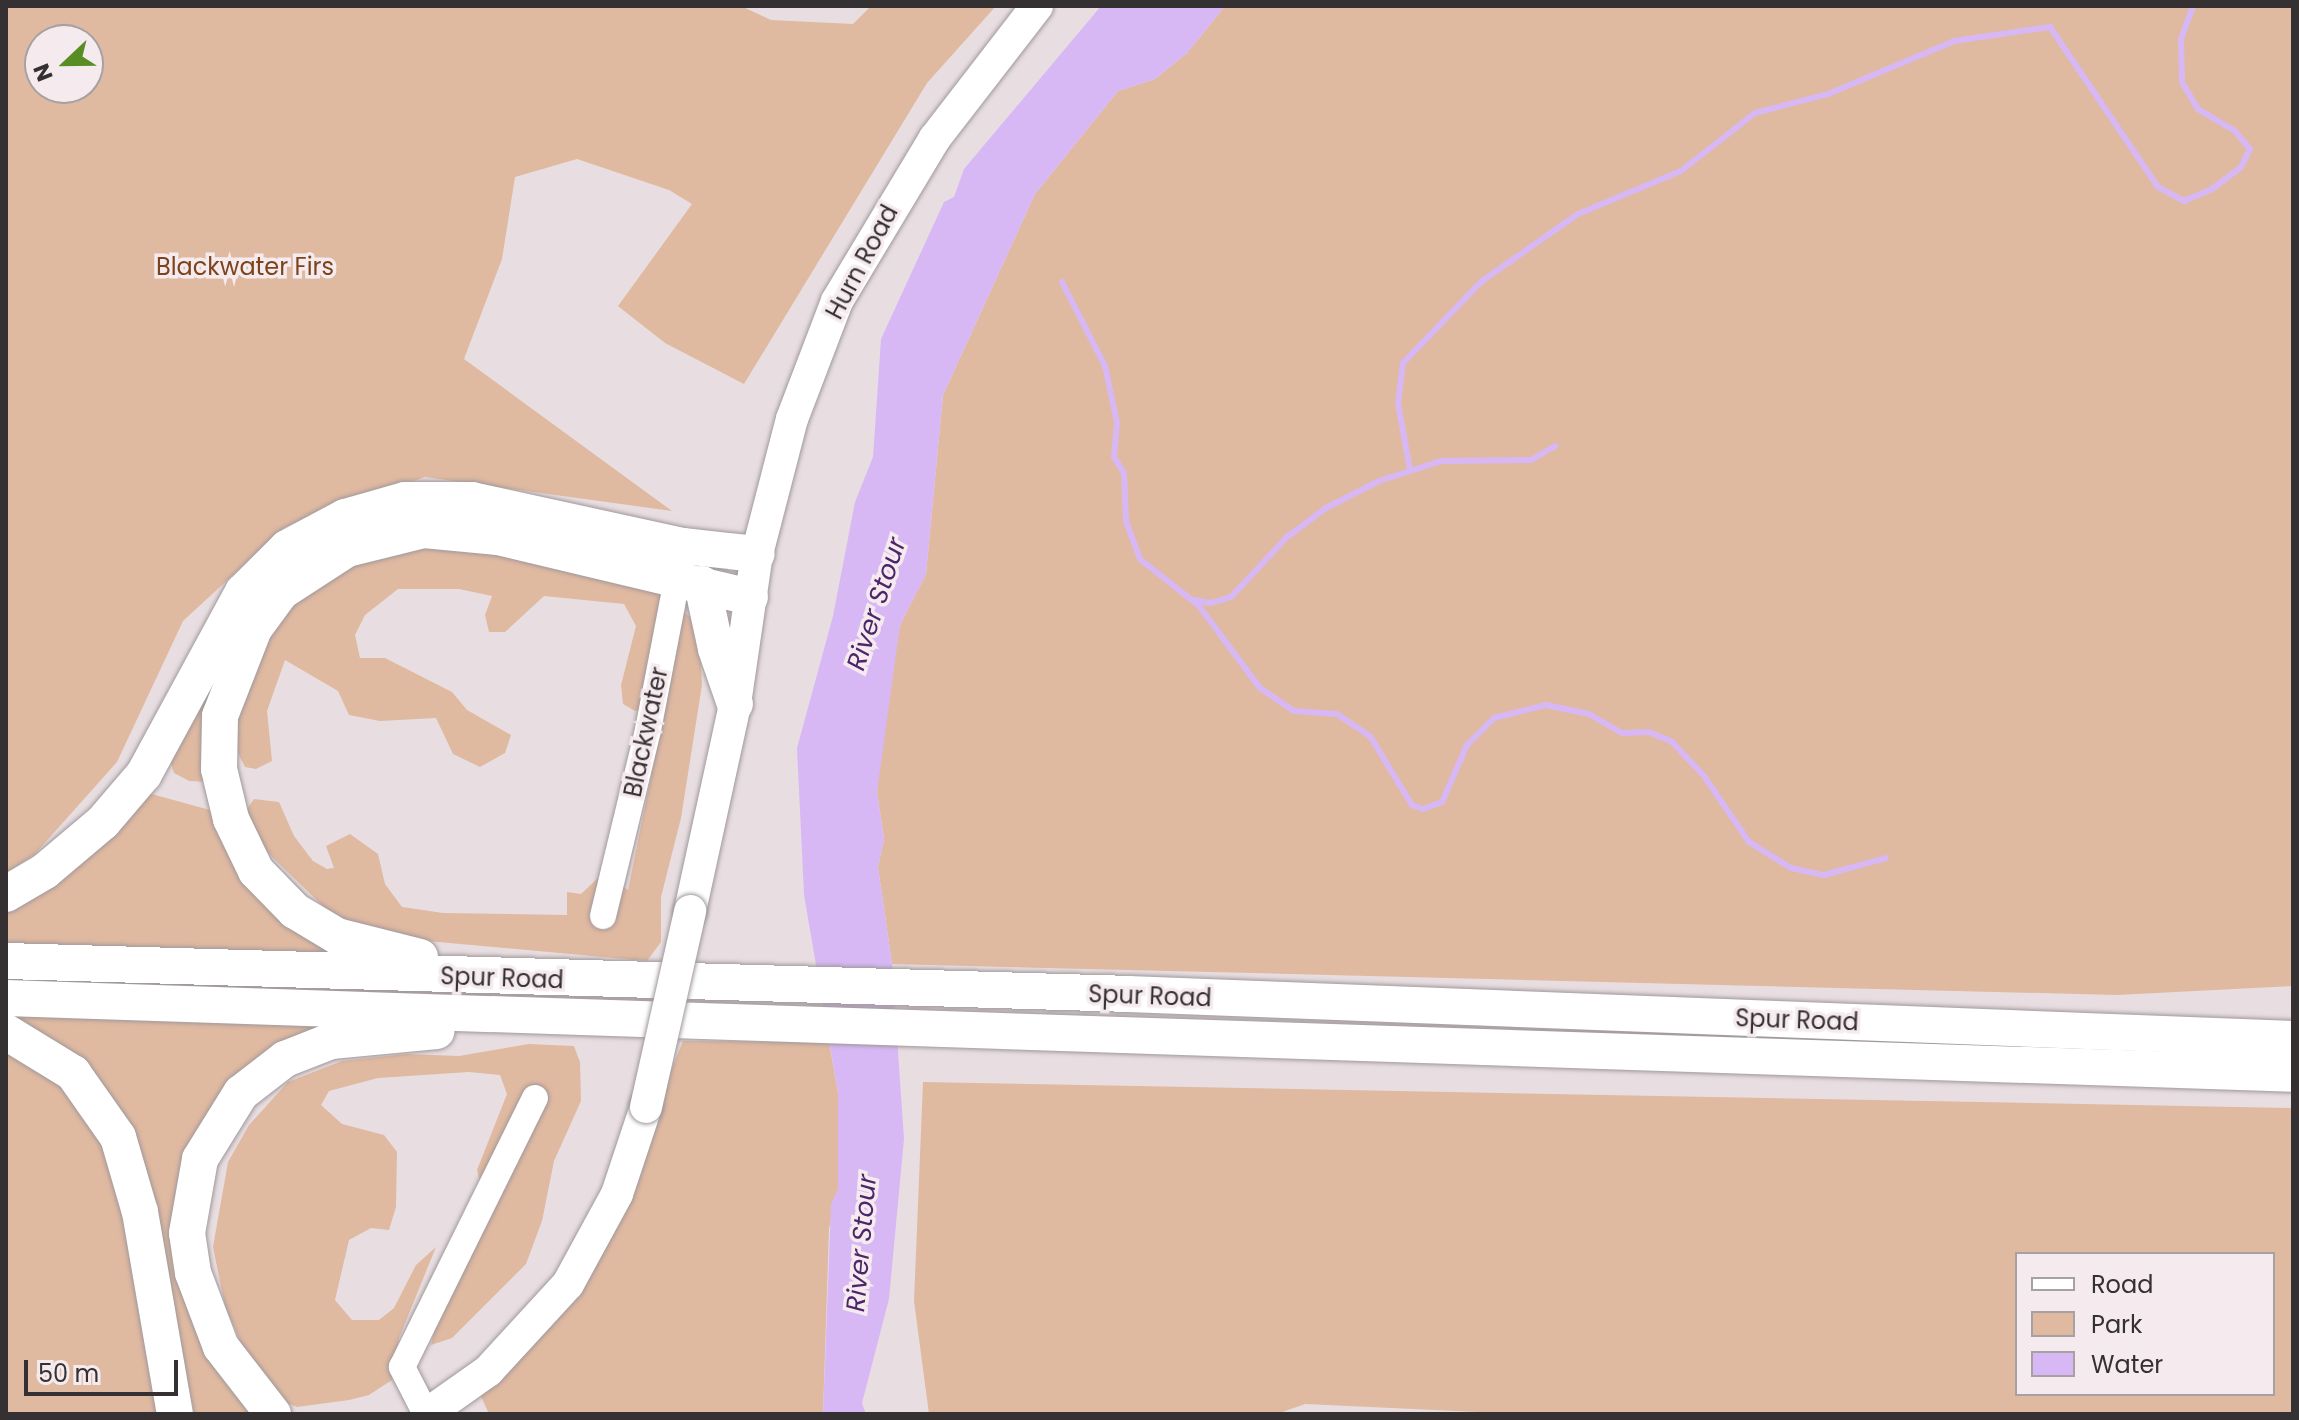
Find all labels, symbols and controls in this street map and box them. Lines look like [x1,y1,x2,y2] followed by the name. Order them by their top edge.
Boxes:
[24,24,104,104] north arrow
[26,59,61,86] text: N
[820,200,904,324] street label: Hurn Road
[156,253,334,281] park label: Blackwater Firs
[841,534,913,674] water label: River Stour
[618,664,674,800] street label: Blackwater
[440,961,564,995] street label: Spur Road
[1088,979,1212,1013] street label: Spur Road
[1735,1003,1859,1037] street label: Spur Road
[840,1173,884,1313] water label: River Stour
[2015,1252,2275,1396] legend
[2091,1268,2153,1301] text: Road
[2091,1308,2142,1341] text: Park
[28,1344,182,1394] scale bar
[2091,1348,2163,1381] text: Water
[38,1357,99,1390] text: 50 m

